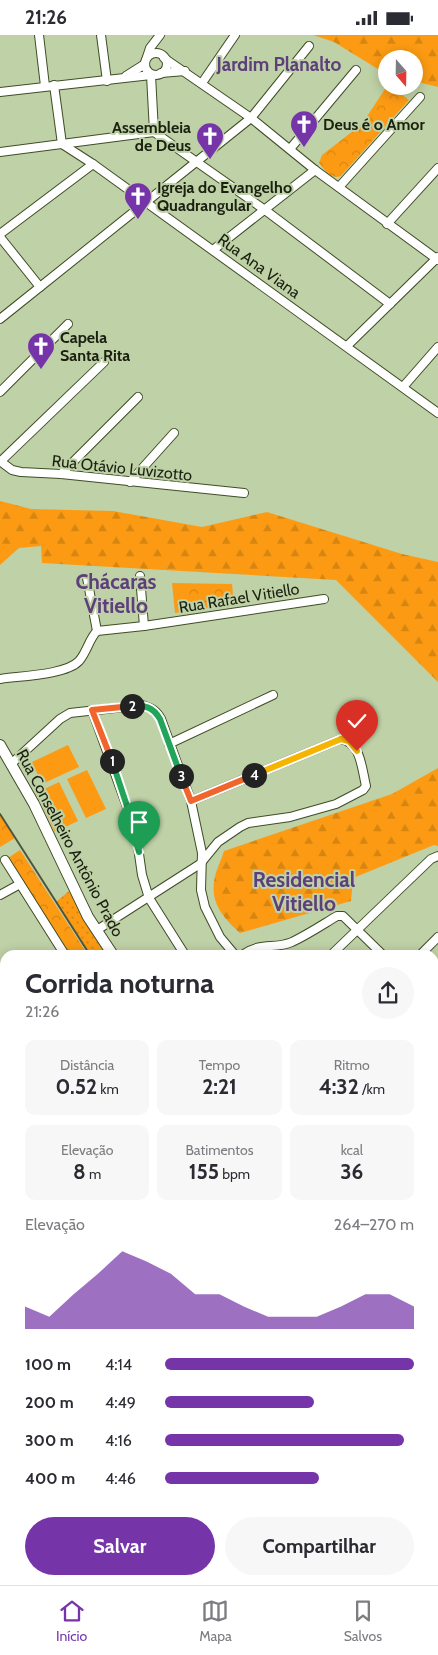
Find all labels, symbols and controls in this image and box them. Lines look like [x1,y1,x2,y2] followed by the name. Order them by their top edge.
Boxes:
[25,6,67,29] text: 21:26
[378,50,422,95] north arrow
[378,50,423,95] map controls
[216,53,342,76] district label: Jardim Planalto
[289,109,319,148] church icon: Deus é o Amor
[323,115,425,134] place label: Deus é o Amor
[112,118,191,155] place label: Assembleia de Deus
[195,121,225,160] church icon: Assembleia de Deus
[157,178,292,215] place label: Igreja do Evangelho Quadrangular
[123,181,153,220] church icon: Igreja do Evangelho Quadrangular
[214,230,304,302] street label: Rua Ana Viana
[60,328,130,365] place label: Capela Santa Rita
[26,331,56,370] church icon: Capela Santa Rita
[51,451,193,485] street label: Rua Otávio Luvizotto
[76,569,157,618] district label: Chácaras Vitiello
[177,579,301,617] street label: Rua Rafael Vitiello
[120,693,144,719] pin: 2
[129,697,136,715] text: 2
[336,700,378,751] pin
[343,707,371,735] icon: check
[12,746,128,940] street label: Rua Conselheiro Antônio Prado
[100,749,124,773] pin: 1
[110,752,115,770] text: 1
[168,763,194,789] pin: 3
[242,763,266,787] pin: 4
[250,766,259,784] text: 4
[178,767,185,785] text: 3
[118,801,160,852] pin
[125,808,153,836] icon: arrive
[253,867,356,916] district label: Residencial Vitiello
[25,966,214,1000] text: Corrida noturna
[362,967,414,1019] button: share
[25,1002,59,1021] text: 21:26
[60,1056,114,1074] text: Distância
[199,1056,240,1074] text: Tempo
[334,1056,370,1074] text: Ritmo
[55,1074,97,1099] text: 0.52
[202,1074,237,1099] text: 2:21
[319,1074,359,1099] text: 4:32
[97,1080,119,1098] text: km
[359,1080,385,1098] text: /km
[61,1141,113,1159] text: Elevação
[186,1141,253,1159] text: Batimentos
[341,1141,363,1159] text: kcal
[73,1159,86,1184] text: 8
[189,1159,219,1184] text: 155
[340,1159,363,1184] text: 36
[86,1165,101,1183] text: m
[219,1165,250,1183] text: bpm
[25,1215,85,1234] text: Elevação
[334,1215,414,1234] text: 264–270 m
[25,1355,71,1374] text: 100 m
[105,1355,132,1374] text: 4:14
[25,1393,74,1412] text: 200 m
[105,1393,136,1412] text: 4:49
[25,1431,74,1450] text: 300 m
[105,1431,132,1450] text: 4:16
[25,1469,75,1488] text: 400 m
[105,1469,136,1488] text: 4:46
[25,1517,215,1575] button: Salvar
[225,1517,414,1575] button: Compartilhar
[56,1597,87,1645] tab: Início
[199,1597,232,1645] tab: Mapa
[344,1597,382,1645] tab: Salvos

